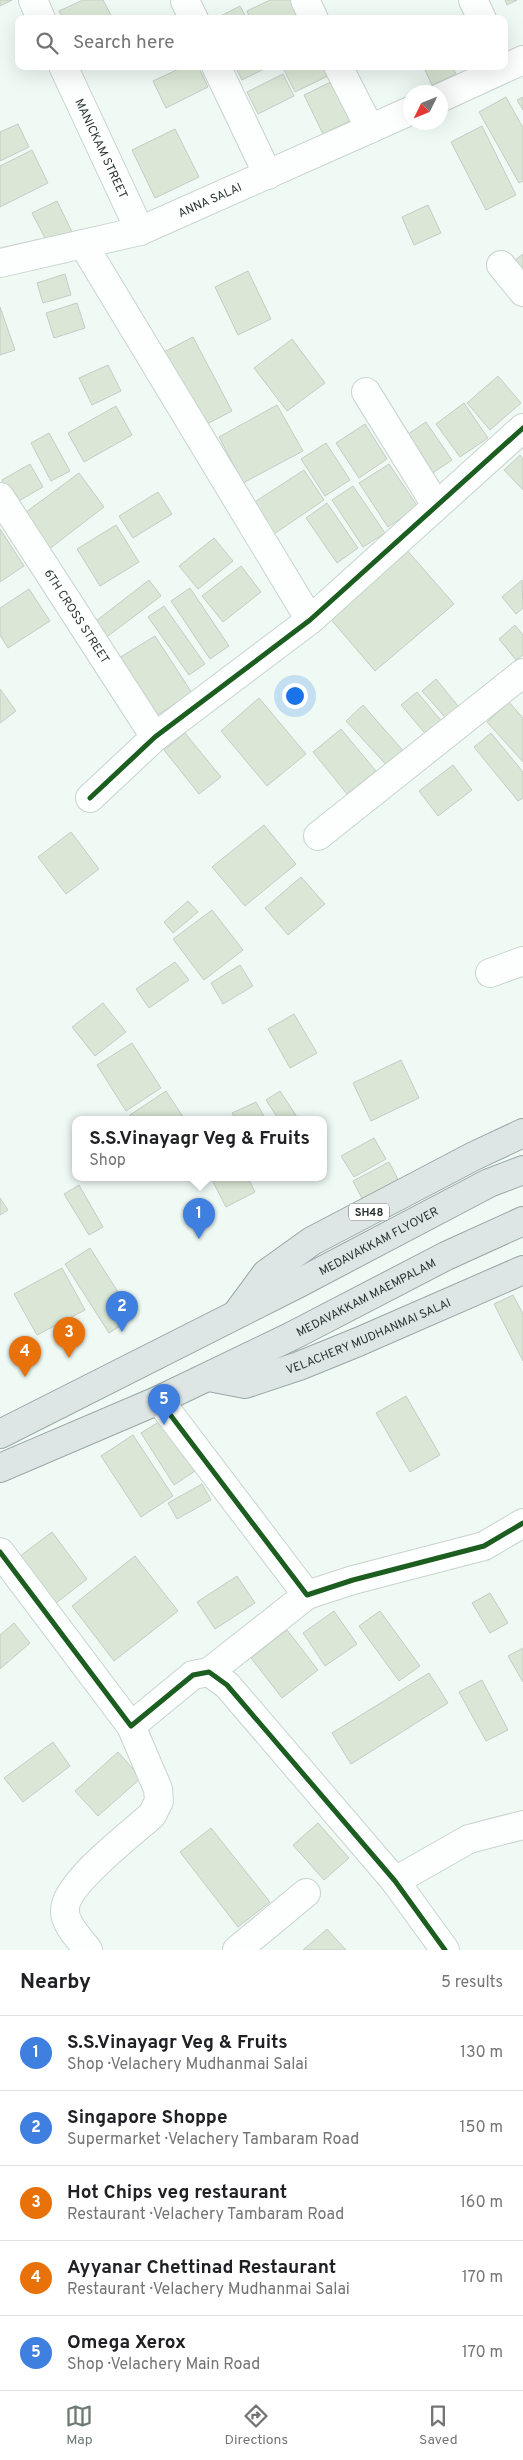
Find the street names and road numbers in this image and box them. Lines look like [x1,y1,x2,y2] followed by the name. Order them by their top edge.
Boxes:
[70,96,131,201] street label: MANICKAM STREET
[176,180,245,222] street label: ANNA SALAI
[40,566,113,667] street label: 6TH CROSS STREET
[317,1204,442,1280] street label: MEDAVAKKAM FLYOVER
[349,1204,389,1220] road number: SH48
[294,1256,439,1341] street label: MEDAVAKKAM MAEMPALAM
[284,1295,454,1379] street label: VELACHERY MUDHANMAI SALAI

